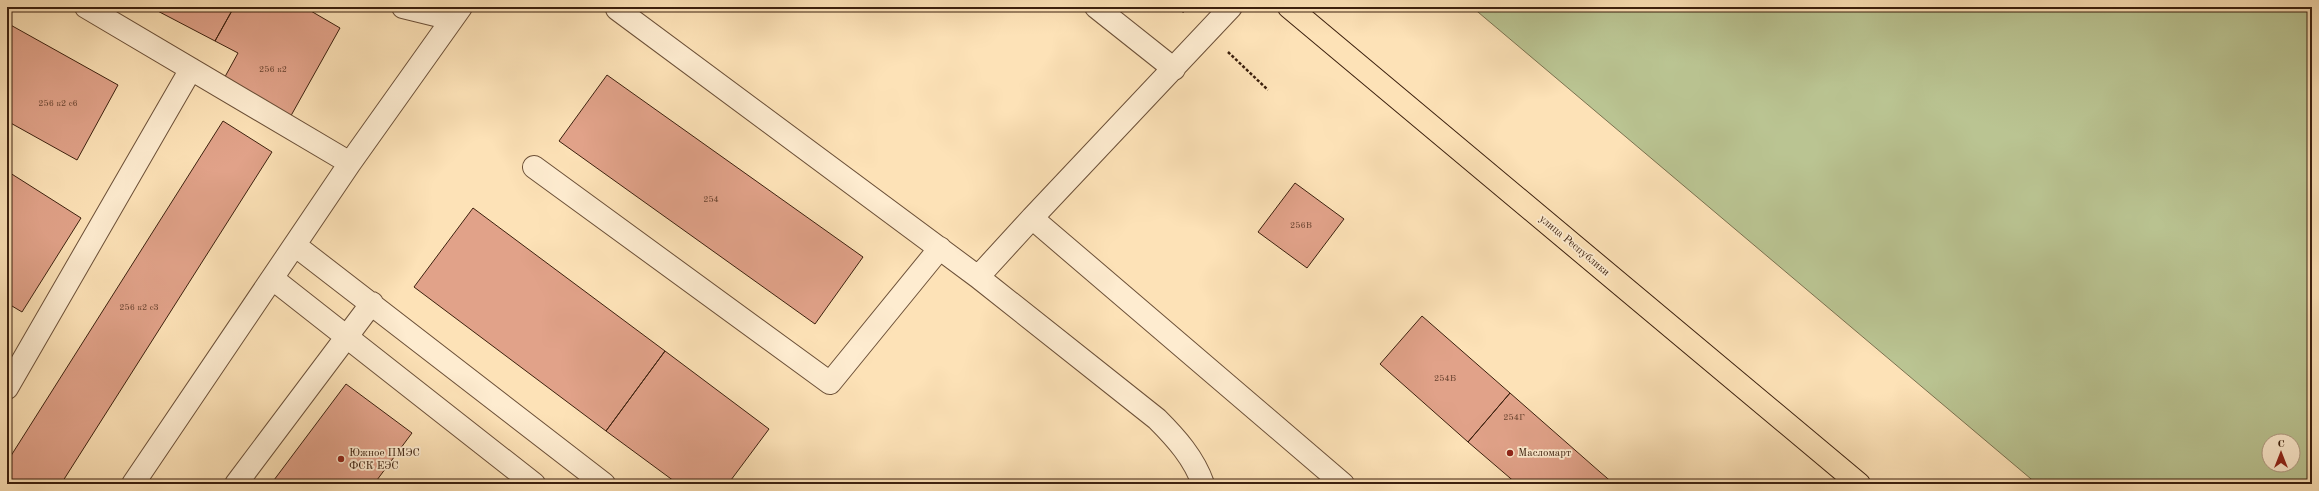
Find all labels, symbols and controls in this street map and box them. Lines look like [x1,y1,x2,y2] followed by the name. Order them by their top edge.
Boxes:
[259,65,287,74] house number: 256 к2
[38,99,78,108] house number: 256 к2 с6
[703,195,719,204] house number: 254
[1537,213,1611,279] street label: улица Республики
[1290,221,1312,230] house number: 256В
[119,303,159,312] house number: 256 к2 с3
[1434,374,1456,383] house number: 254Б
[1503,413,1525,422] house number: 254Г
[2261,433,2301,473] north arrow
[2277,439,2285,450] text: С
[349,448,420,472] place label: Южное ПМЭС ФСК ЕЭС
[1505,448,1515,458] marker: Масломарт
[1518,448,1571,459] place label: Масломарт
[336,454,346,464] marker: Южное ПМЭС ФСК ЕЭС

